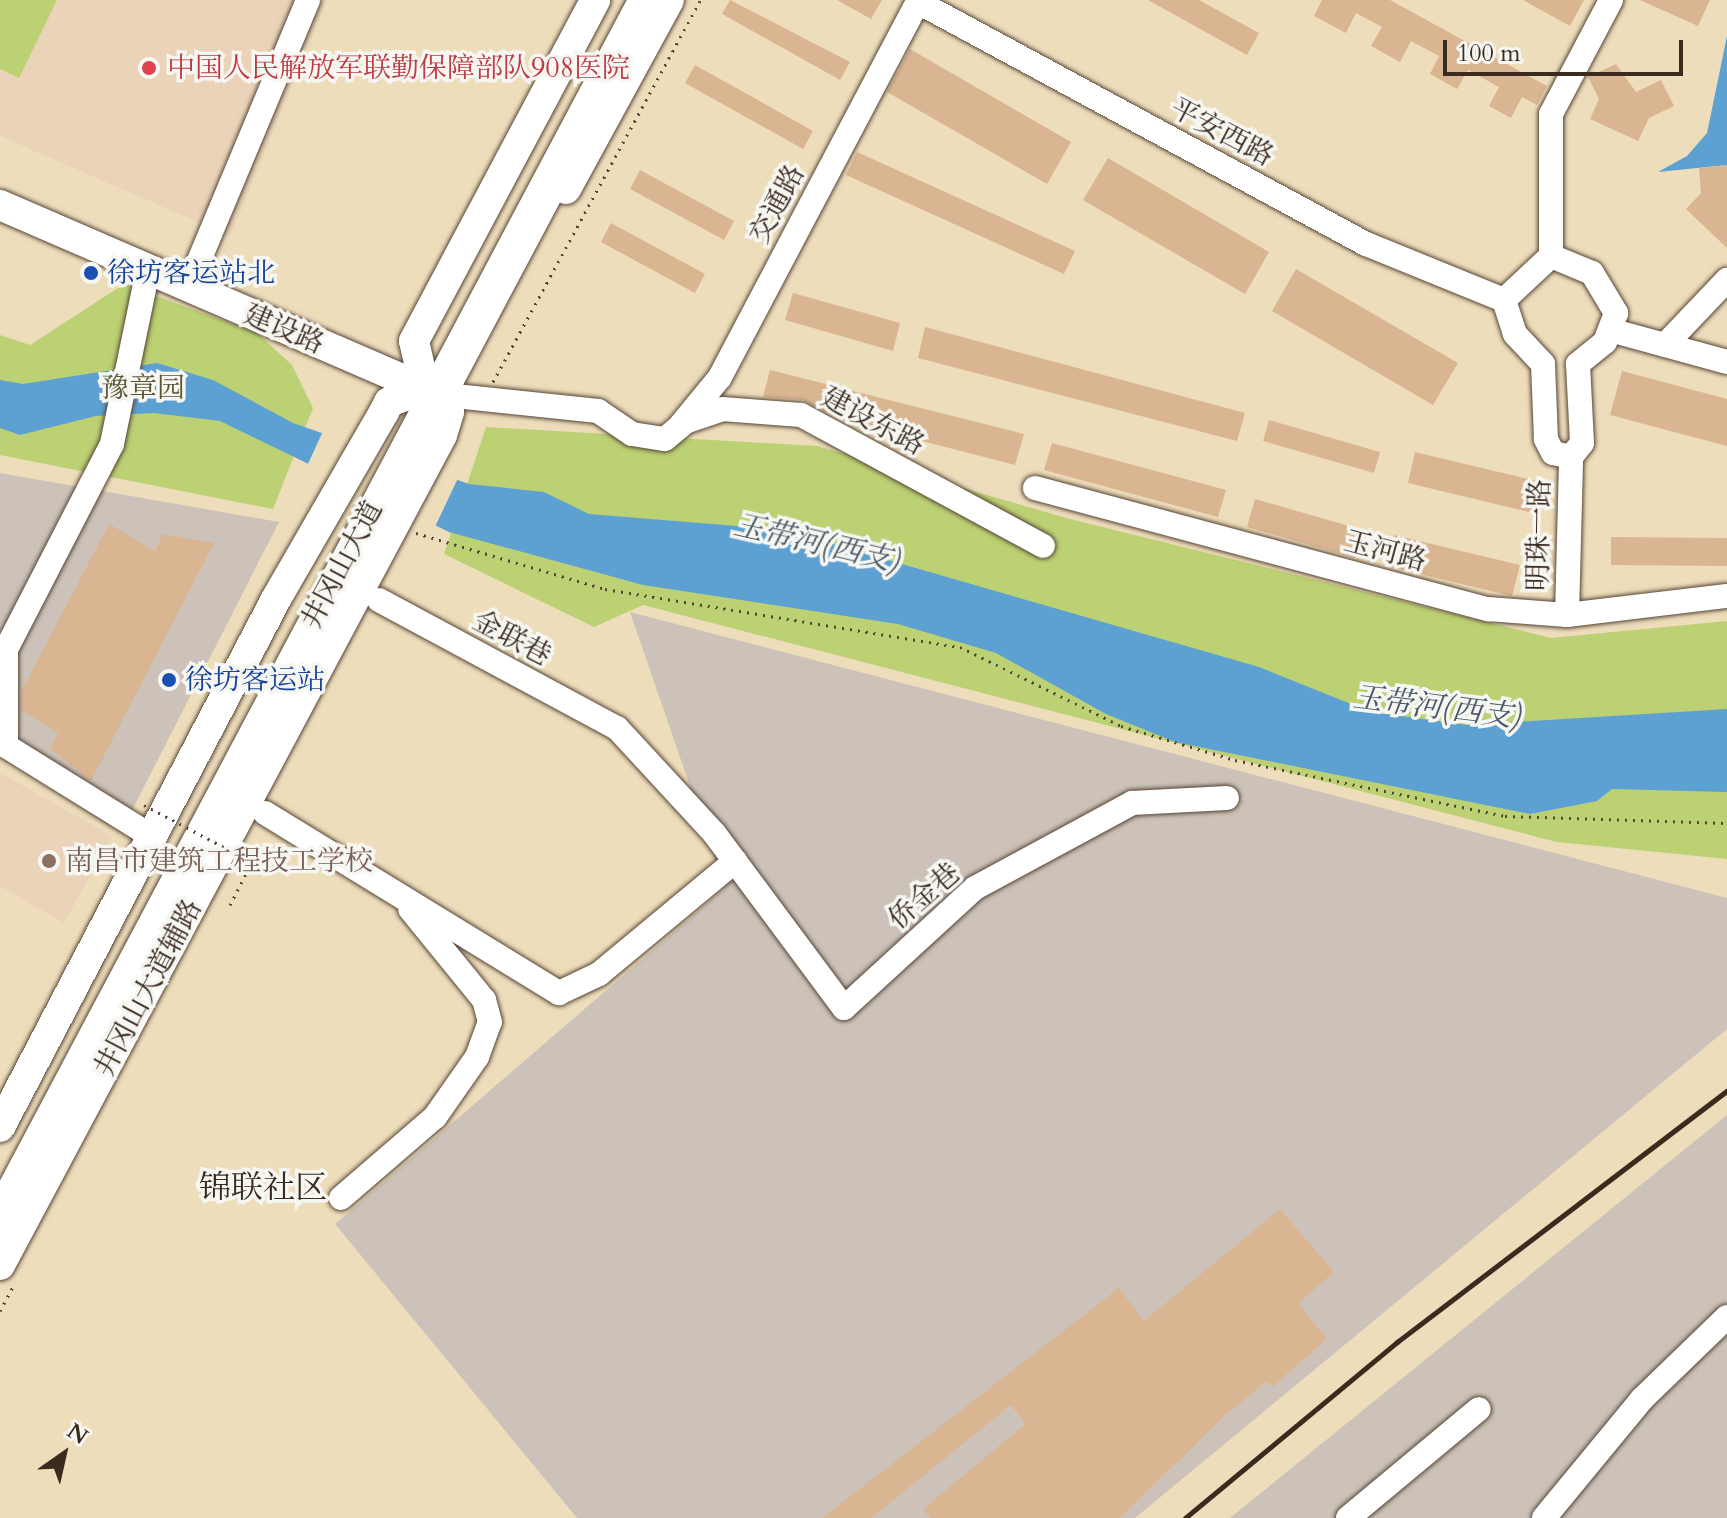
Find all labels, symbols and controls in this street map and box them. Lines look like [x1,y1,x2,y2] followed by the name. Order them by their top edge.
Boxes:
[1447,24,1687,74] scale bar
[1457,37,1521,70] text: 100 m
[167,51,630,85] place label: 中国人民解放军联勤保障部队908医院
[138,57,160,79] marker: 中国人民解放军联勤保障部队908医院
[1165,91,1279,173] street label: 平安西路
[742,159,812,249] street label: 交通路
[107,256,275,290] place label: 徐坊客运站北
[82,264,100,282] marker: 徐坊客运站北
[239,297,329,361] street label: 建设路
[101,371,185,405] park label: 豫章园
[816,380,930,462] street label: 建设东路
[1521,479,1557,591] street label: 明珠一路
[294,495,390,635] street label: 井冈山大道
[730,507,904,581] water label: 玉带河(西支)
[1340,524,1430,578] street label: 玉河路
[467,603,557,673] street label: 金联巷
[185,663,325,697] place label: 徐坊客运站
[160,671,178,689] marker: 徐坊客运站
[1351,680,1523,736] water label: 玉带河(西支)
[65,844,373,878] place label: 南昌市建筑工程技工学校
[40,852,58,870] marker: 南昌市建筑工程技工学校
[881,856,967,936] street label: 侨金巷
[87,894,209,1082] street label: 井冈山大道辅路
[199,1169,327,1207] district label: 锦联社区
[24,1414,104,1494] north arrow
[61,1416,94,1452] text: N

